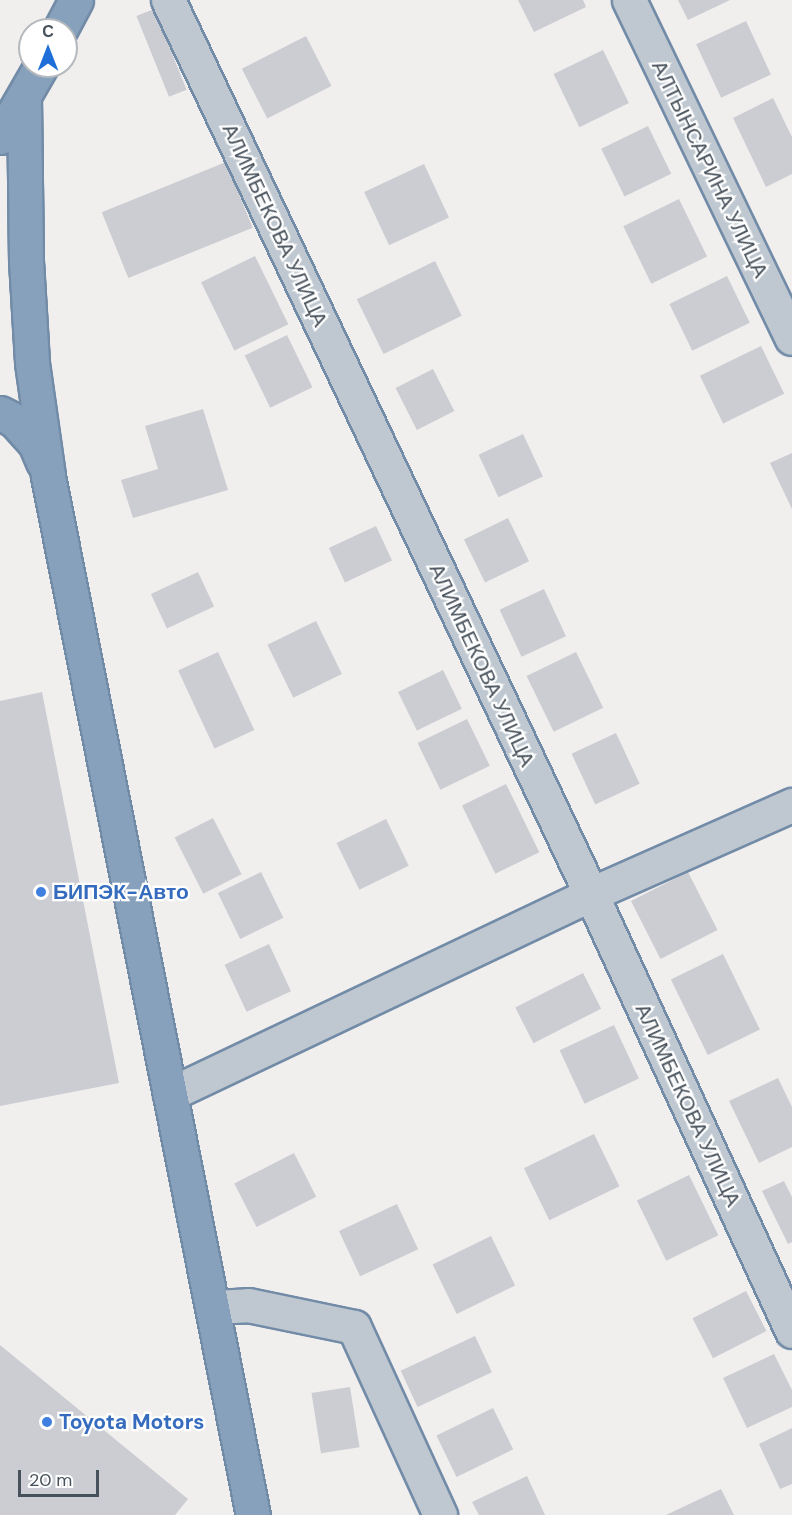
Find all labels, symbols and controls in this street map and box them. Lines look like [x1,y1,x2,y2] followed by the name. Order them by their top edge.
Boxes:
[18,18,78,78] north arrow
[42,21,54,42] text: С
[646,56,774,282] street label: АЛТЫНСАРИНА УЛИЦА
[217,120,333,330] street label: АЛИМБЕКОВА УЛИЦА
[424,560,540,770] street label: АЛИМБЕКОВА УЛИЦА
[53,879,189,905] place label: БИПЭК-Авто
[34,885,48,899] marker: БИПЭК-Авто
[630,1000,746,1210] street label: АЛИМБЕКОВА УЛИЦА
[59,1409,204,1435] place label: Toyota Motors
[40,1415,54,1429] marker: Toyota Motors
[21,1458,102,1496] scale bar
[29,1468,72,1492] text: 20 m

